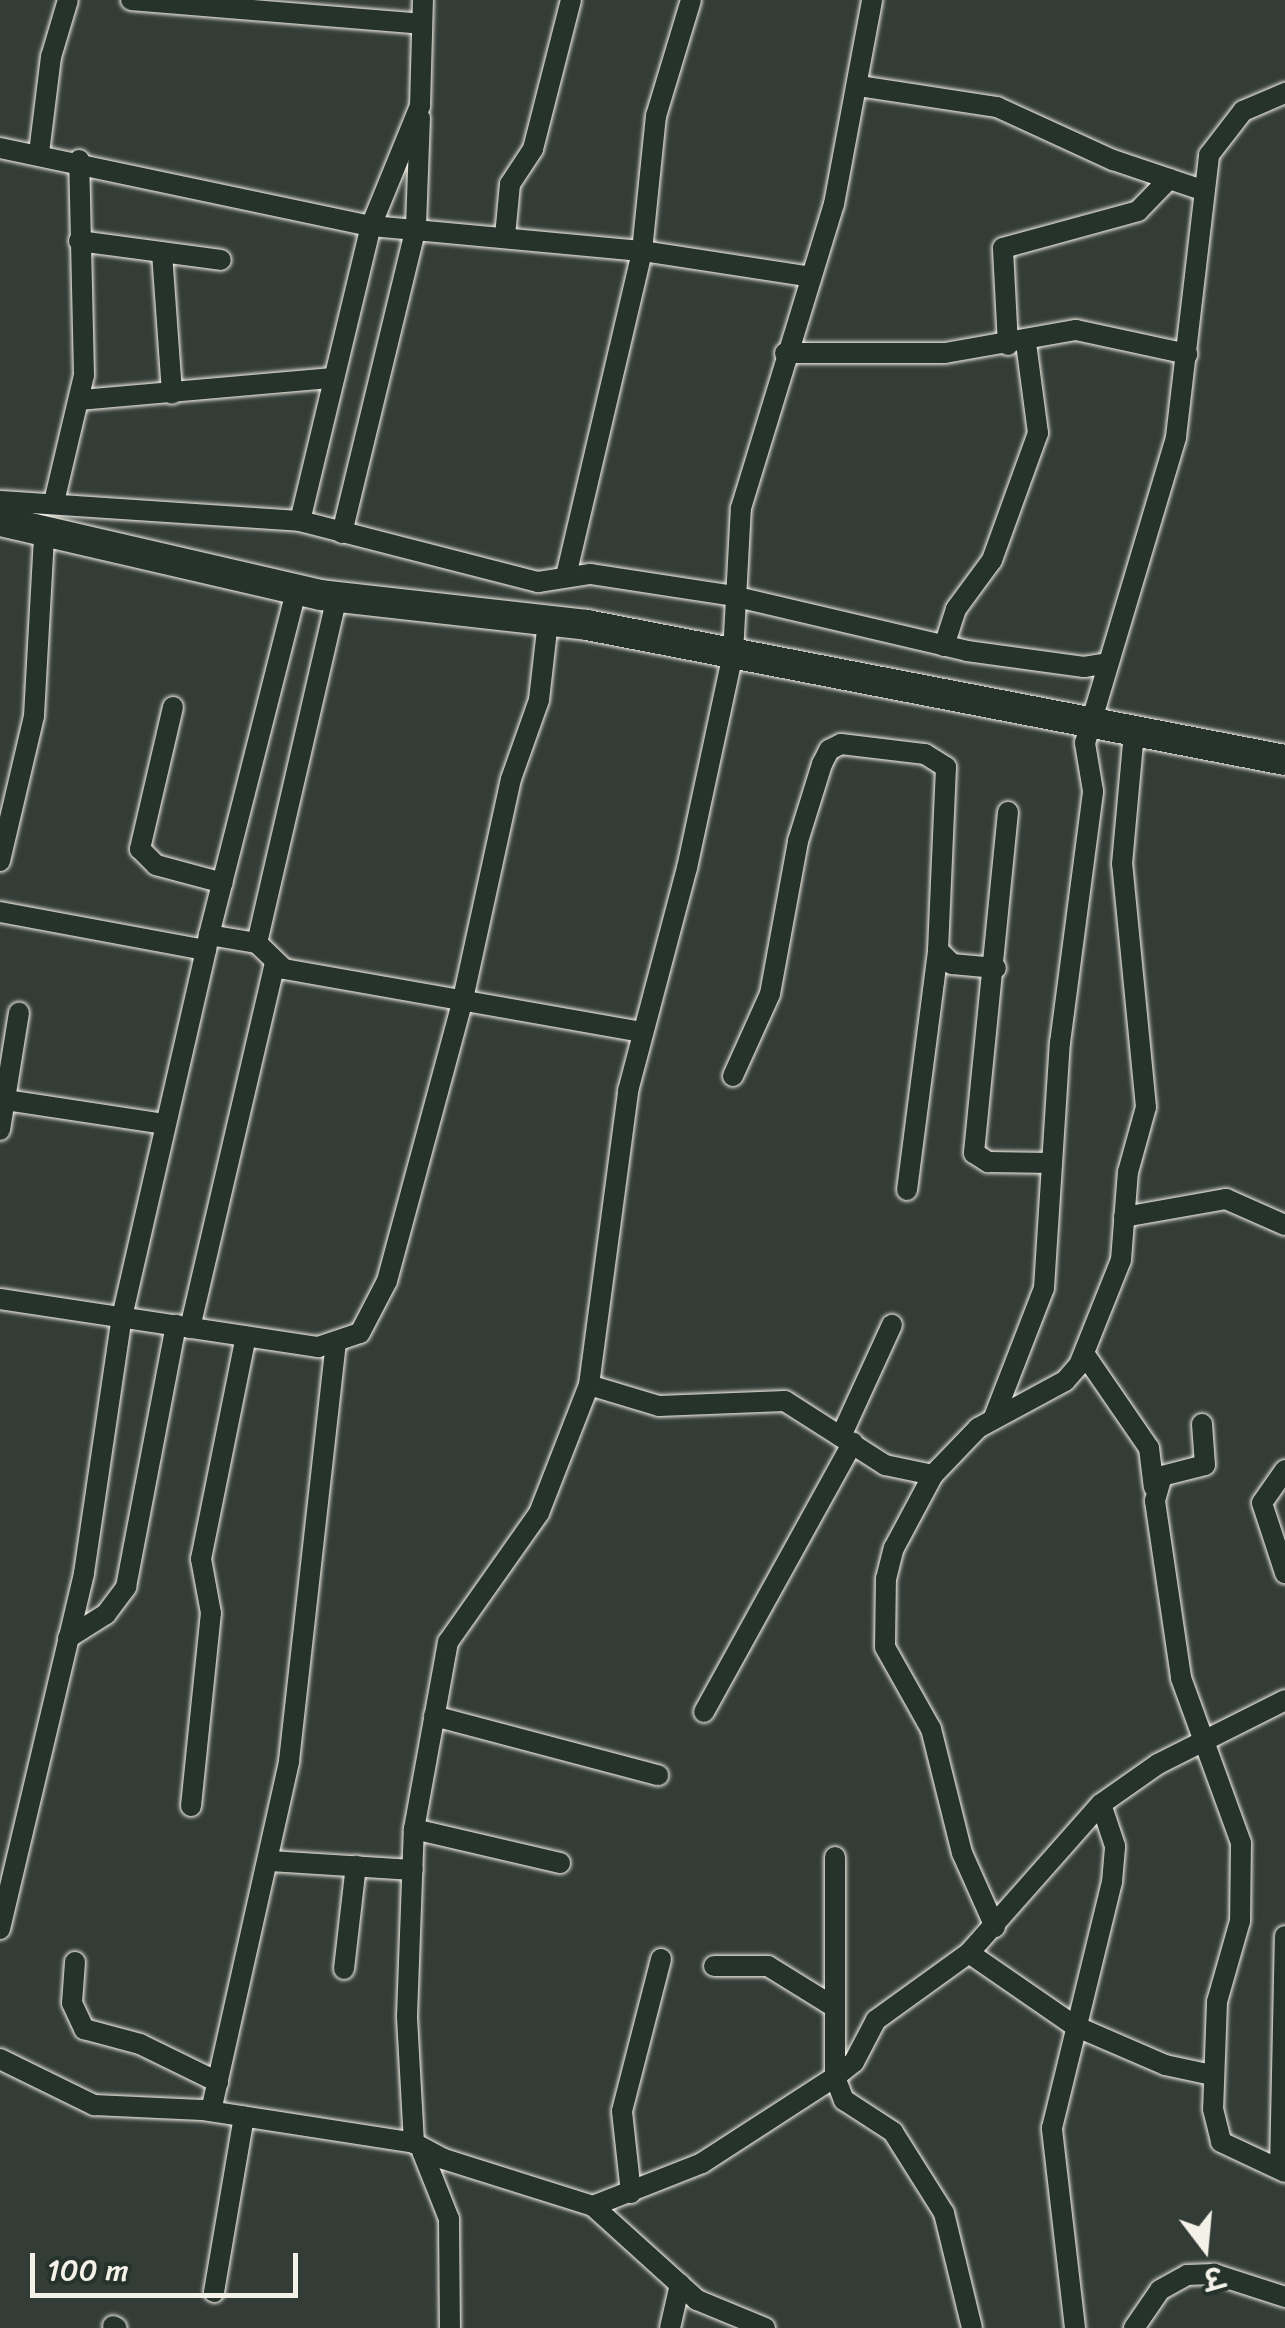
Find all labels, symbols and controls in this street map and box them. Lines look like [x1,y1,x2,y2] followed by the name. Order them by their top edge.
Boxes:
[1155,2198,1255,2298] north arrow
[35,2233,302,2295] scale bar
[47,2243,129,2297] text: 100 m
[1198,2251,1229,2303] text: उ

